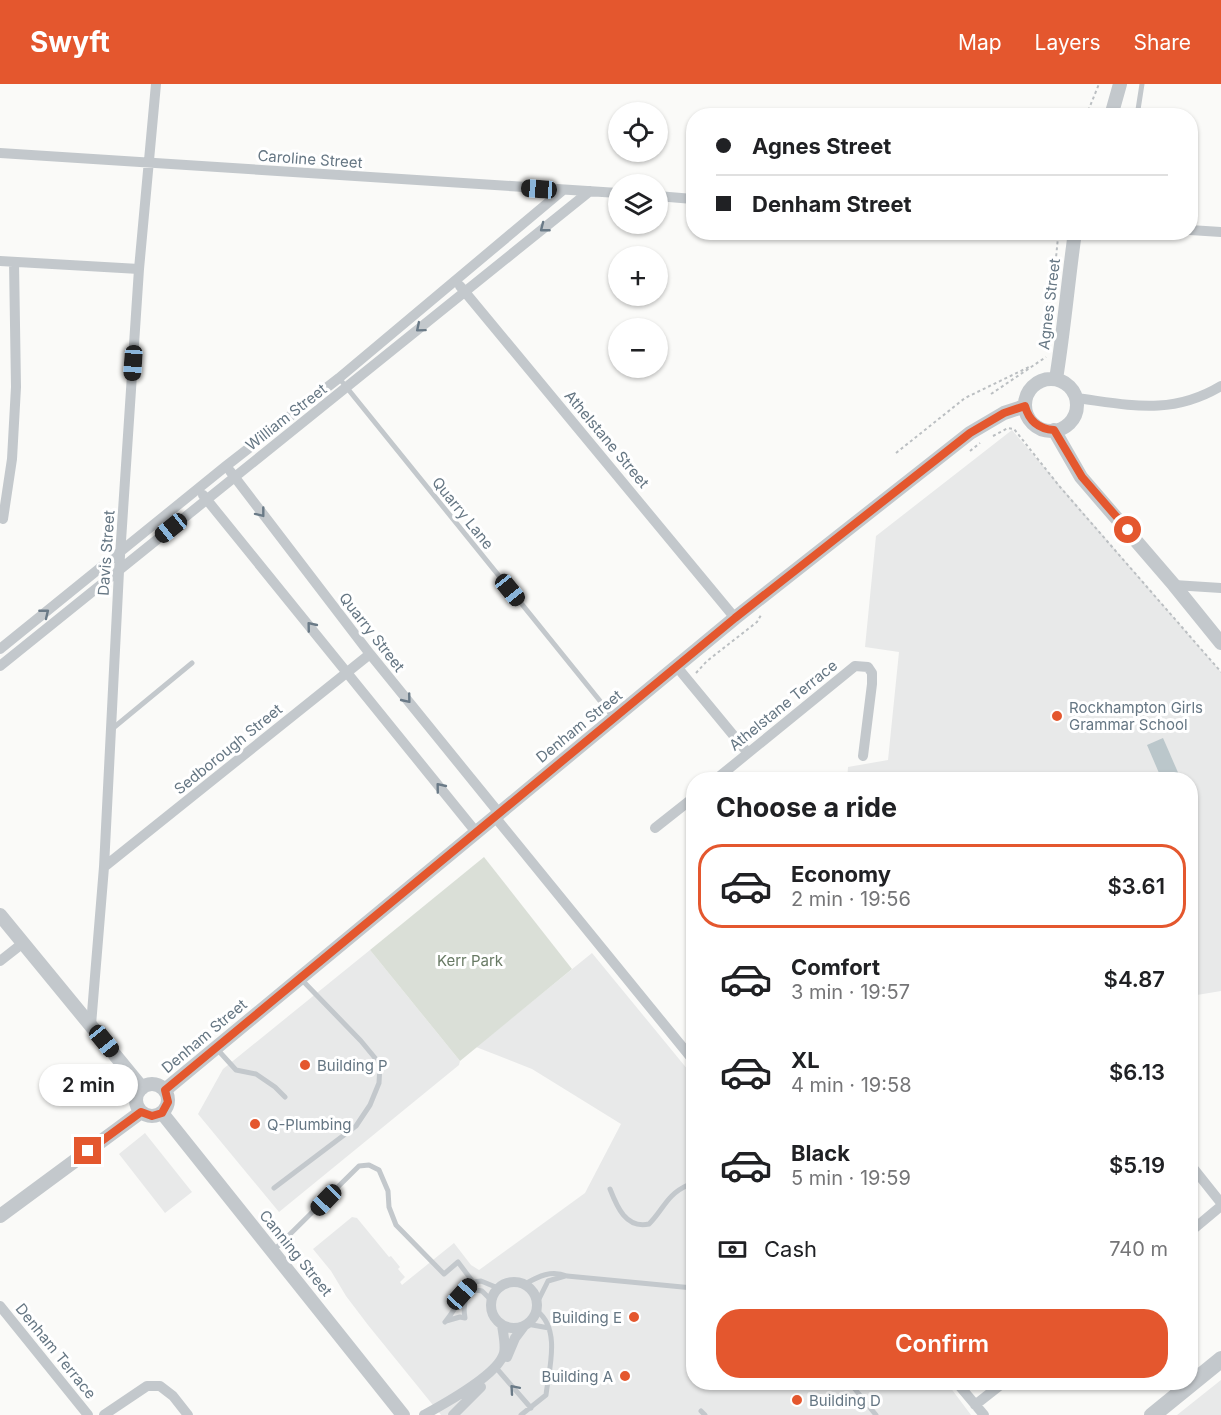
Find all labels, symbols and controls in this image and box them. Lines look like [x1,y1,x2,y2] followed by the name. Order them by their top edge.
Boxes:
[30,25,110,59] text: Swyft
[958,30,1002,55] text: Map
[1035,30,1101,55] text: Layers
[1134,30,1191,55] text: Share
[608,102,668,378] map controls
[608,102,668,162] button: locate
[752,133,891,159] text: Agnes Street
[257,146,363,172] street label: Caroline Street
[608,174,668,234] button: layers
[520,179,558,199] car
[752,191,912,217] text: Denham Street
[540,220,551,231] one-way arrow
[608,246,668,306] button: +
[1034,257,1064,351] street label: Agnes Street
[608,318,668,378] button: −
[415,321,426,332] one-way arrow
[123,344,143,382] car
[242,379,330,454] street label: William Street
[561,386,653,492] street label: Athelstane Street
[428,473,498,553] street label: Quarry Lane
[254,506,265,517] one-way arrow
[94,510,118,596] street label: Davis Street
[151,510,191,546] car
[1114,516,1141,543] route start
[492,570,528,610] car
[335,589,409,676] street label: Quarry Street
[39,609,50,620] one-way arrow
[307,622,318,633] one-way arrow
[725,655,841,755] street label: Athelstane Terrace
[532,685,626,767] street label: Denham Street
[399,692,410,703] one-way arrow
[1069,698,1203,734] place label: Rockhampton Girls Grammar School
[170,700,286,798] street label: Sedborough Street
[1050,709,1064,723] marker: Rockhampton Girls Grammar School
[436,782,447,793] one-way arrow
[716,791,897,824] text: Choose a ride
[719,859,773,913] icon: car
[791,861,891,887] text: Economy
[1107,873,1165,899] text: $3.61
[791,887,911,911] text: 2 min · 19:56
[437,951,504,970] park label: Kerr Park
[719,952,773,1006] icon: car
[791,954,880,980] text: Comfort
[1104,966,1165,992] text: $4.87
[791,980,910,1004] text: 3 min · 19:57
[158,995,251,1077] street label: Denham Street
[86,1021,122,1061] car
[719,1045,773,1099] icon: car
[791,1047,820,1073] text: XL
[317,1056,388,1075] place label: Building P
[298,1058,312,1072] marker: Building P
[1109,1059,1165,1085] text: $6.13
[38,1064,138,1106] callout: 2 min
[62,1073,115,1097] text: 2 min
[791,1073,912,1097] text: 4 min · 19:58
[267,1115,351,1134] place label: Q-Plumbing
[248,1117,262,1131] marker: Q-Plumbing
[74,1137,101,1164] route end
[719,1138,773,1192] icon: car
[791,1140,850,1166] text: Black
[1109,1152,1165,1178] text: $5.19
[791,1166,911,1190] text: 5 min · 19:59
[307,1181,345,1219] car
[255,1206,337,1300] street label: Canning Street
[716,1233,749,1266] icon: cash
[764,1236,817,1262] text: Cash
[1109,1237,1168,1261] text: 740 m
[443,1275,481,1313] car
[12,1299,100,1403] street label: Denham Terrace
[552,1308,622,1327] place label: Building E
[716,1309,1168,1378] button: Confirm
[627,1310,641,1324] marker: Building E
[542,1367,613,1386] place label: Building A
[618,1369,632,1383] marker: Building A
[510,1385,521,1396] one-way arrow
[809,1391,881,1410] place label: Building D
[790,1393,804,1407] marker: Building D

